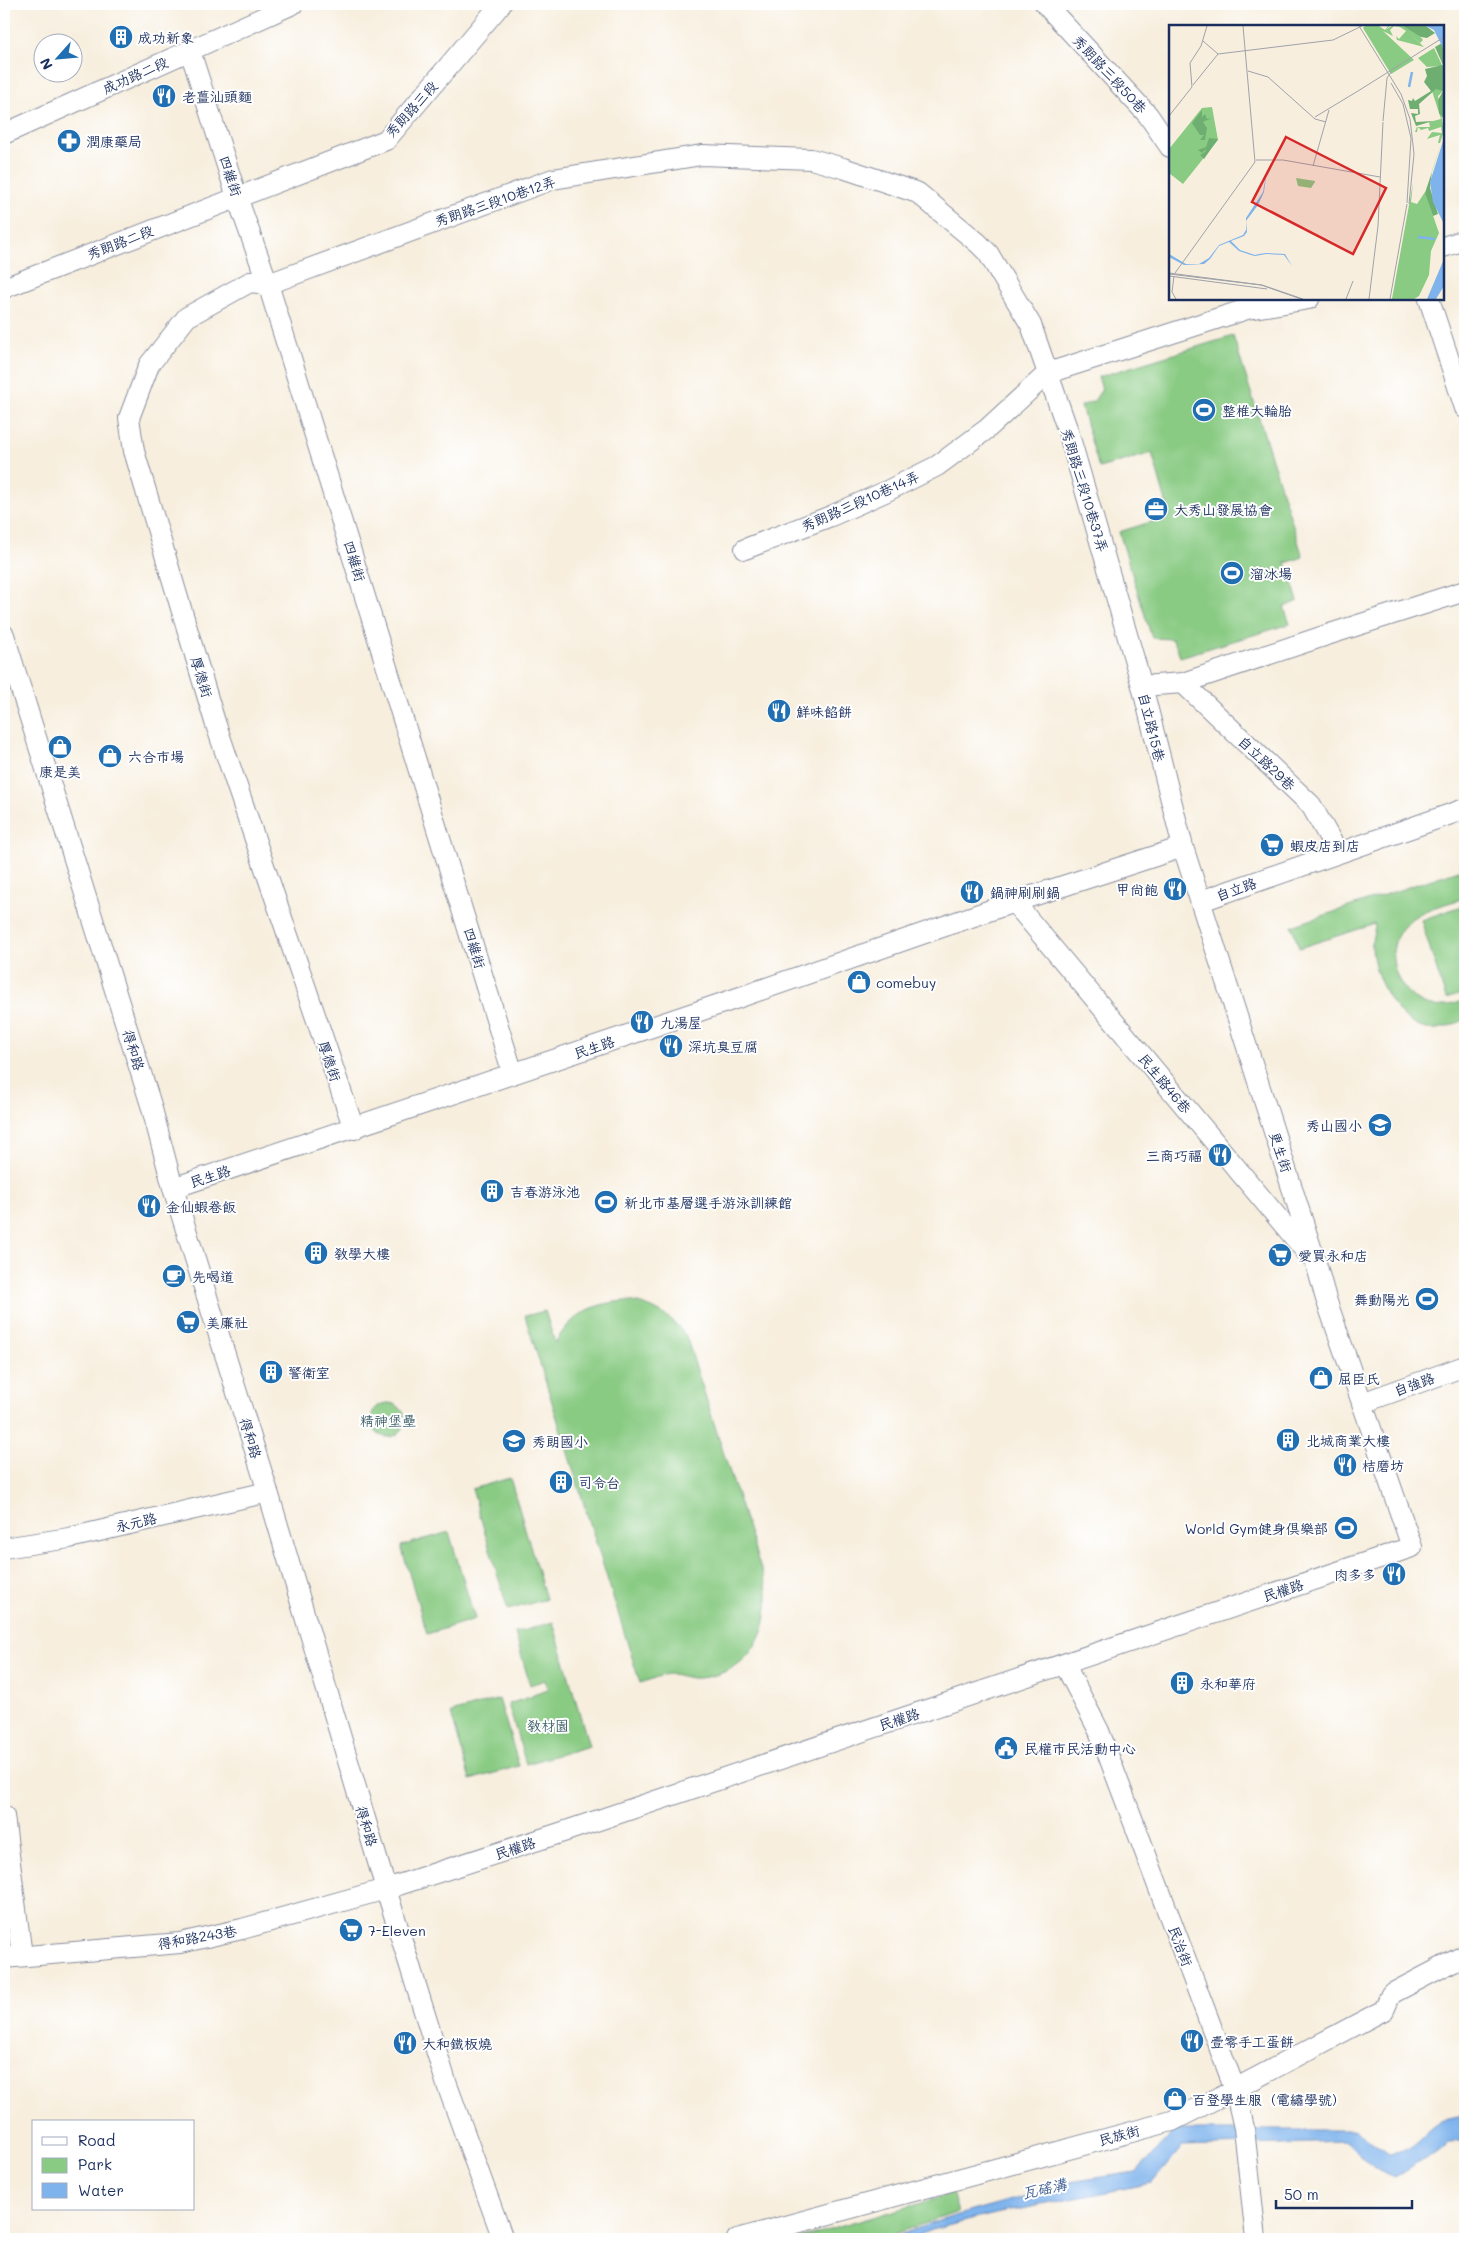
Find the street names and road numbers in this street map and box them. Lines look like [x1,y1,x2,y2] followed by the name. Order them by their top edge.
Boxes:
[1069,31,1152,118] street label: 秀朗路三段50巷
[99,52,171,98] street label: 成功路二段
[381,77,441,141] street label: 秀朗路三段
[215,153,247,199] street label: 四維街
[432,171,558,231] street label: 秀朗路三段10巷12弄
[84,221,156,263] street label: 秀朗路二段
[1057,426,1113,554] street label: 秀朗路三段10巷37弄
[798,466,922,536] street label: 秀朗路三段10巷14弄
[340,538,370,584] street label: 四維街
[187,654,217,700] street label: 厚德街
[1134,691,1170,764] street label: 自立路15巷
[1234,731,1301,795] street label: 自立路29巷
[1213,873,1259,905] street label: 自立路
[460,925,490,971] street label: 四維街
[119,1027,149,1073] street label: 得和路
[571,1031,617,1063] street label: 民生路
[314,1038,346,1084] street label: 厚德街
[1134,1049,1196,1118] street label: 民生路46巷
[1265,1129,1297,1175] street label: 更生街
[187,1160,233,1192] street label: 民生路
[1391,1368,1437,1400] street label: 自強路
[236,1415,266,1461] street label: 得和路
[113,1508,159,1536] street label: 永元路
[1260,1574,1306,1606] street label: 民權路
[876,1703,922,1735] street label: 民權路
[352,1803,382,1849] street label: 得和路
[492,1832,538,1864] street label: 民權路
[156,1921,239,1953] street label: 得和路243巷
[1165,1923,1197,1969] street label: 民治街
[1096,2120,1142,2150] street label: 民族街

